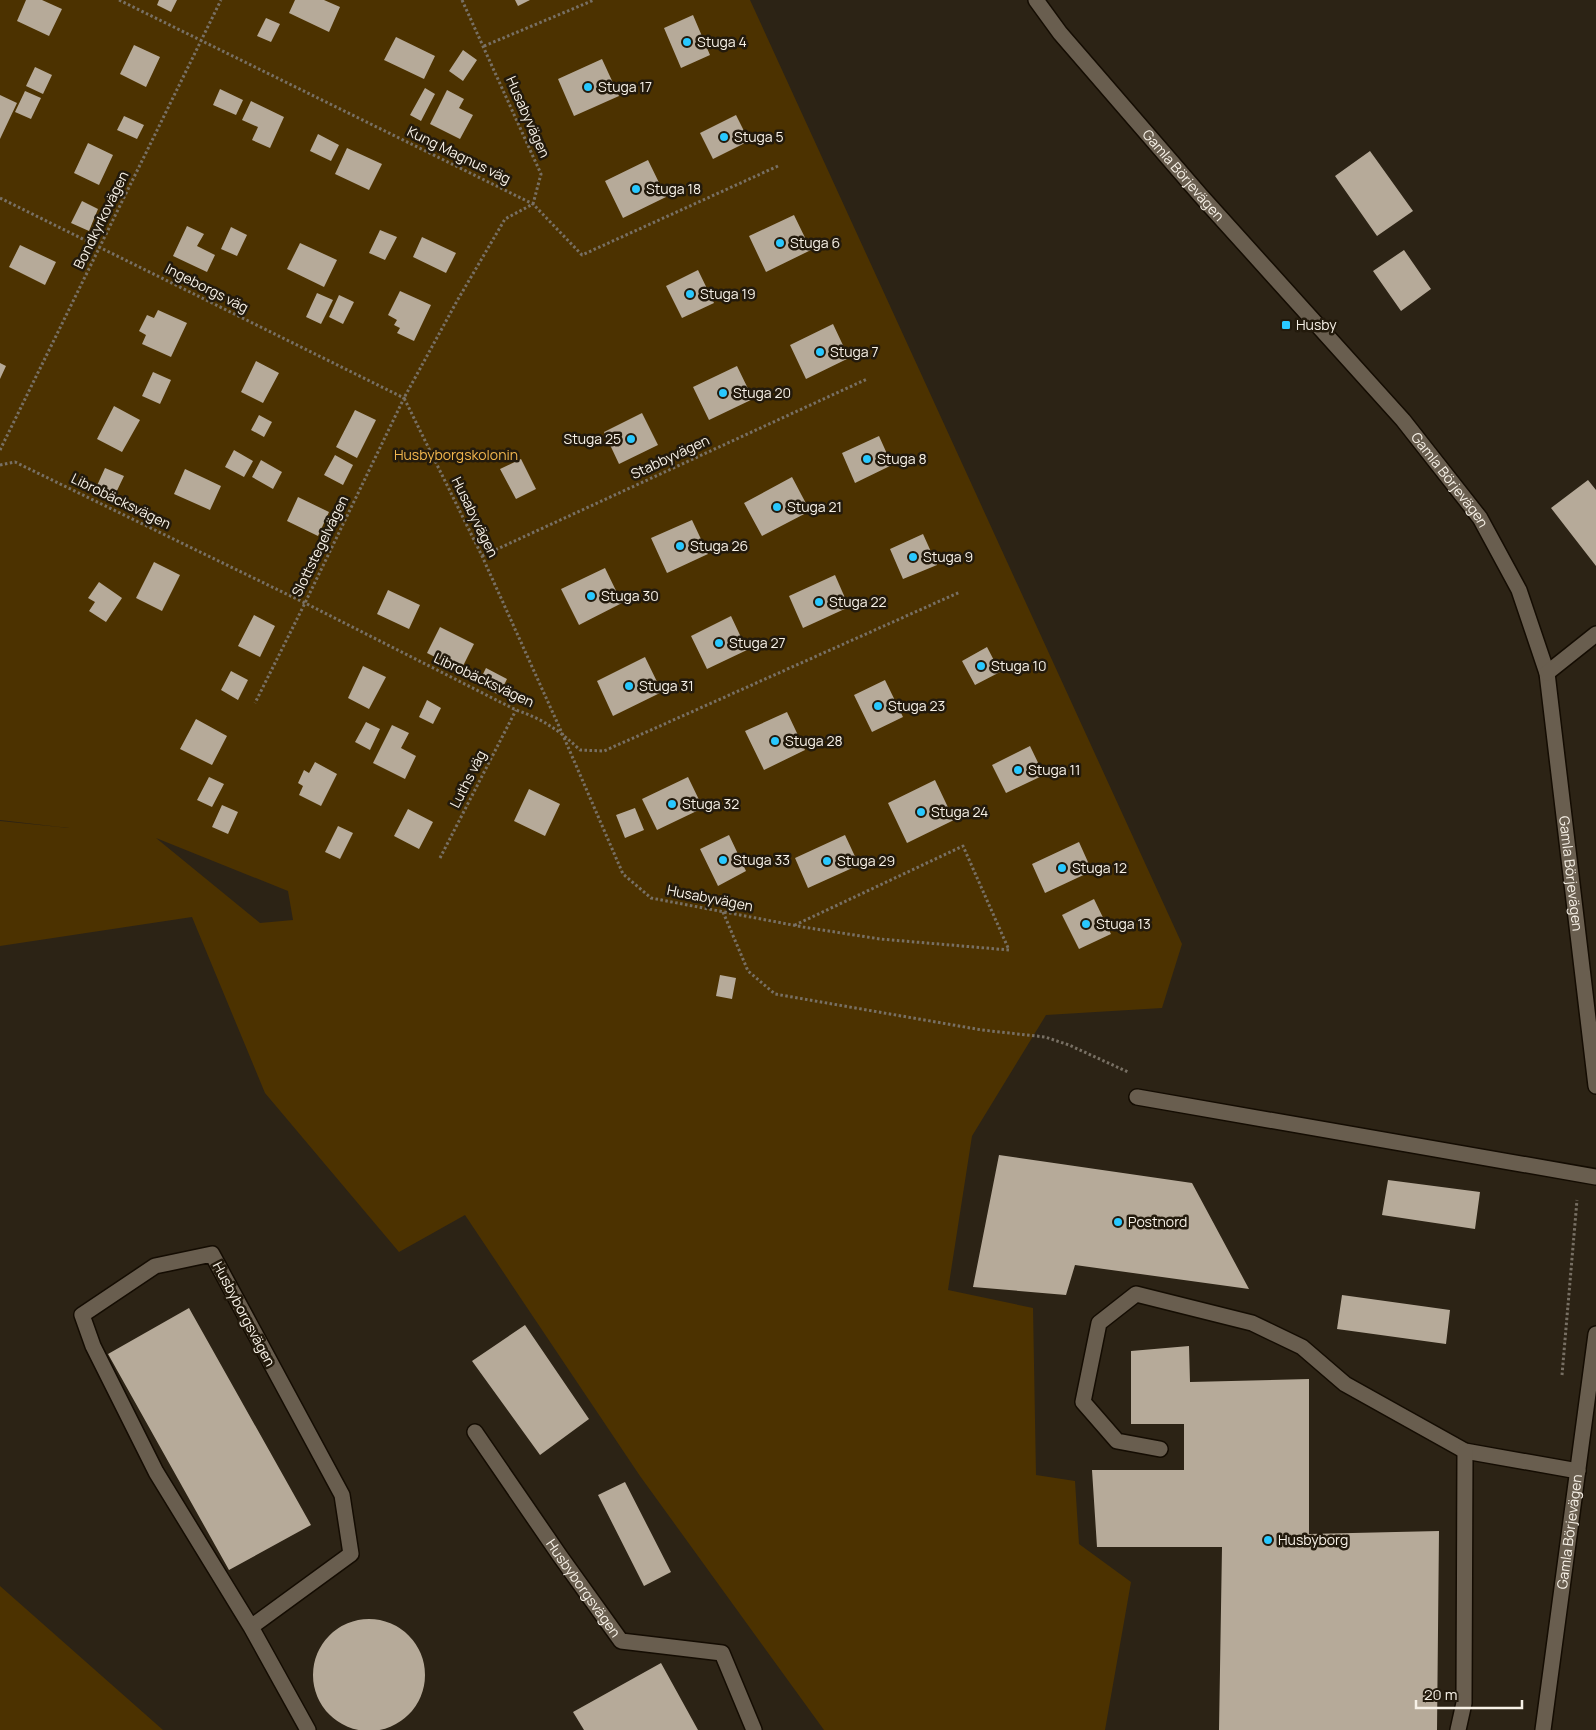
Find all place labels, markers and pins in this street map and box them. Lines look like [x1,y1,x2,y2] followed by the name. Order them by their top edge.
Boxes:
[697,32,747,51] place label: Stuga 4
[681,36,693,48] marker: Stuga 4
[598,77,652,96] place label: Stuga 17
[582,81,594,93] marker: Stuga 17
[734,127,784,146] place label: Stuga 5
[718,131,730,143] marker: Stuga 5
[646,179,701,198] place label: Stuga 18
[630,183,642,195] marker: Stuga 18
[790,233,840,252] place label: Stuga 6
[774,237,786,249] marker: Stuga 6
[700,284,756,303] place label: Stuga 19
[684,288,696,300] marker: Stuga 19
[1296,315,1337,334] place label: Husby
[1280,319,1292,331] marker: Husby
[830,342,878,361] place label: Stuga 7
[814,346,826,358] marker: Stuga 7
[733,383,791,402] place label: Stuga 20
[717,387,729,399] marker: Stuga 20
[564,429,621,448] place label: Stuga 25
[625,433,637,445] marker: Stuga 25
[877,449,927,468] place label: Stuga 8
[861,453,873,465] marker: Stuga 8
[787,497,842,516] place label: Stuga 21
[771,501,783,513] marker: Stuga 21
[690,536,748,555] place label: Stuga 26
[674,540,686,552] marker: Stuga 26
[923,547,973,566] place label: Stuga 9
[907,551,919,563] marker: Stuga 9
[601,586,659,605] place label: Stuga 30
[585,590,597,602] marker: Stuga 30
[829,592,886,611] place label: Stuga 22
[813,596,825,608] marker: Stuga 22
[729,633,785,652] place label: Stuga 27
[713,637,725,649] marker: Stuga 27
[991,656,1046,675] place label: Stuga 10
[975,660,987,672] marker: Stuga 10
[639,676,694,695] place label: Stuga 31
[623,680,635,692] marker: Stuga 31
[888,696,945,715] place label: Stuga 23
[872,700,884,712] marker: Stuga 23
[785,731,843,750] place label: Stuga 28
[769,735,781,747] marker: Stuga 28
[1028,760,1080,779] place label: Stuga 11
[1012,764,1024,776] marker: Stuga 11
[682,794,739,813] place label: Stuga 32
[666,798,678,810] marker: Stuga 32
[931,802,988,821] place label: Stuga 24
[915,806,927,818] marker: Stuga 24
[733,850,790,869] place label: Stuga 33
[837,851,895,870] place label: Stuga 29
[717,854,729,866] marker: Stuga 33
[821,855,833,867] marker: Stuga 29
[1072,858,1127,877] place label: Stuga 12
[1056,862,1068,874] marker: Stuga 12
[1096,914,1151,933] place label: Stuga 13
[1080,918,1092,930] marker: Stuga 13
[1128,1212,1187,1231] place label: Postnord
[1112,1216,1124,1228] marker: Postnord
[1278,1530,1348,1549] place label: Husbyborg
[1262,1534,1274,1546] marker: Husbyborg

